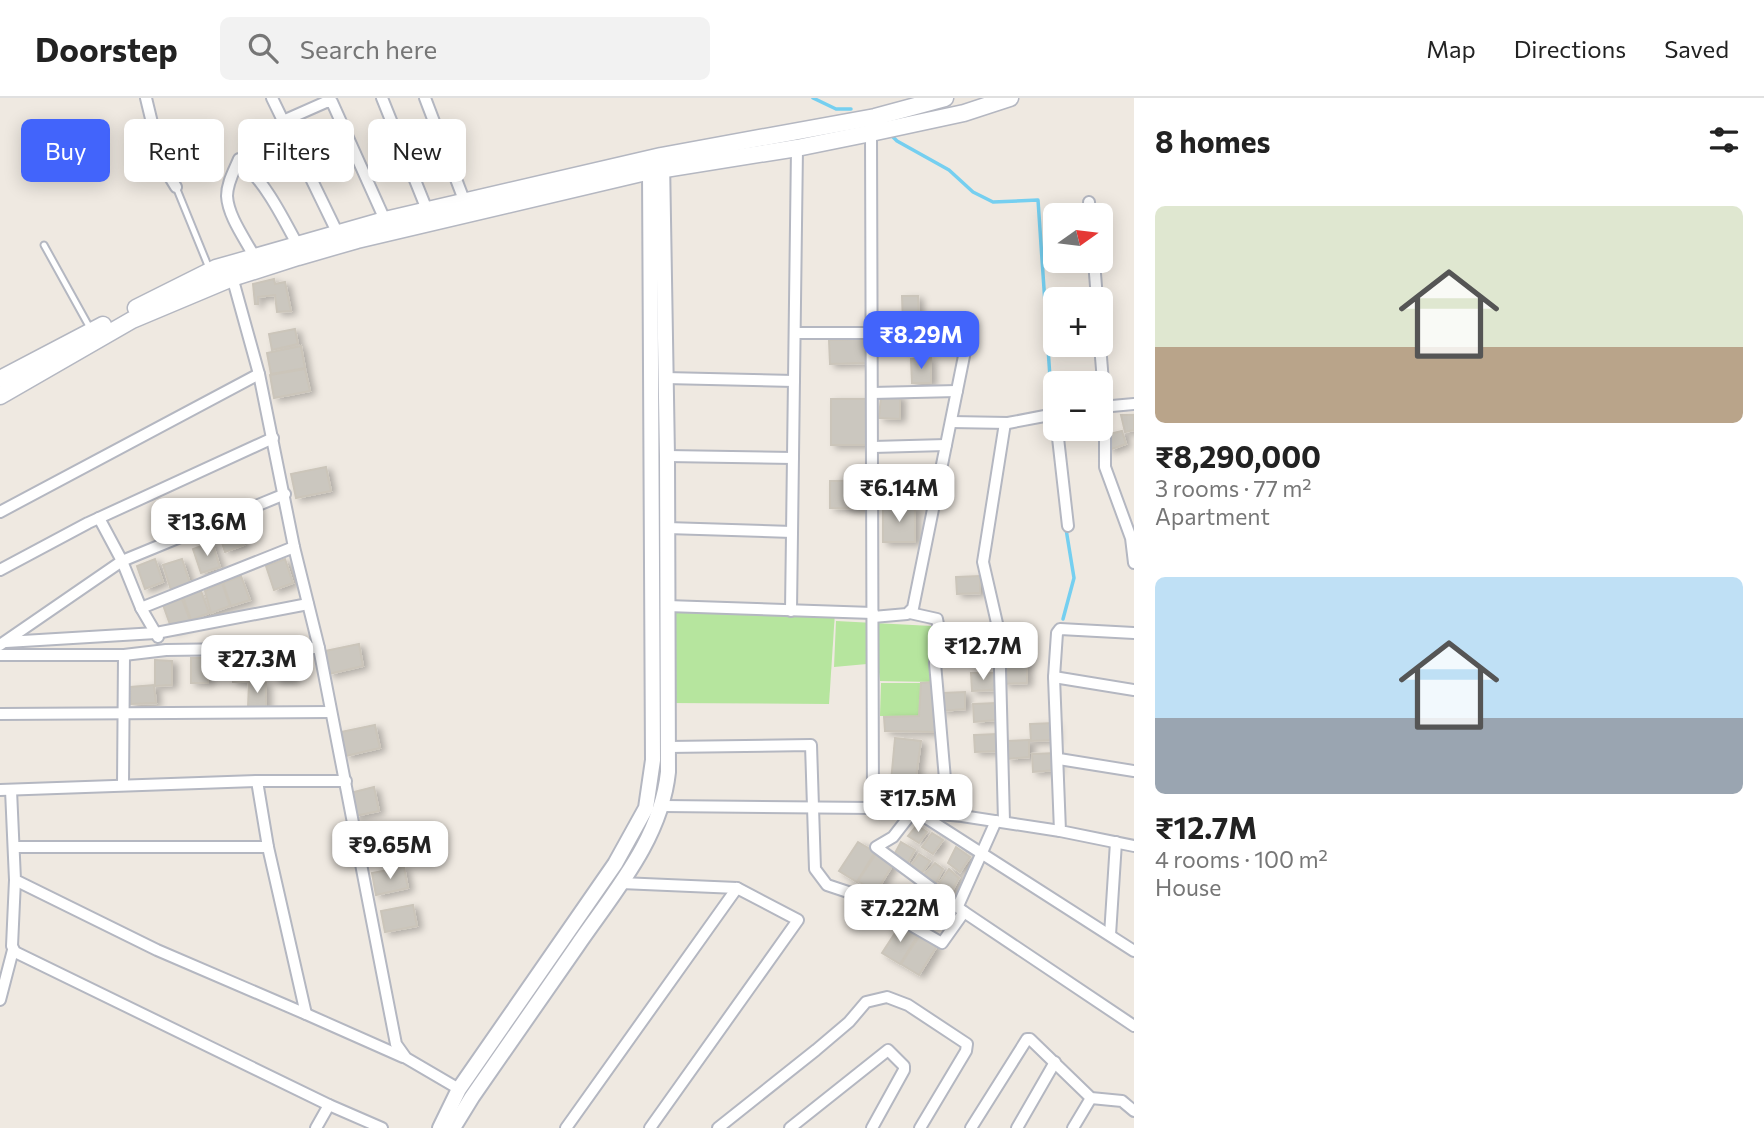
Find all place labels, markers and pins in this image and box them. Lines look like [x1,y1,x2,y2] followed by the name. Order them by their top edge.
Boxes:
[864,312,978,371] pin: ₹8.29M
[842,464,956,524] pin: ₹6.14M
[150,498,264,558] pin: ₹13.6M
[926,622,1040,682] pin: ₹12.7M
[200,636,314,695] pin: ₹27.3M
[861,774,975,834] pin: ₹17.5M
[333,822,447,881] pin: ₹9.65M
[843,884,957,944] pin: ₹7.22M

